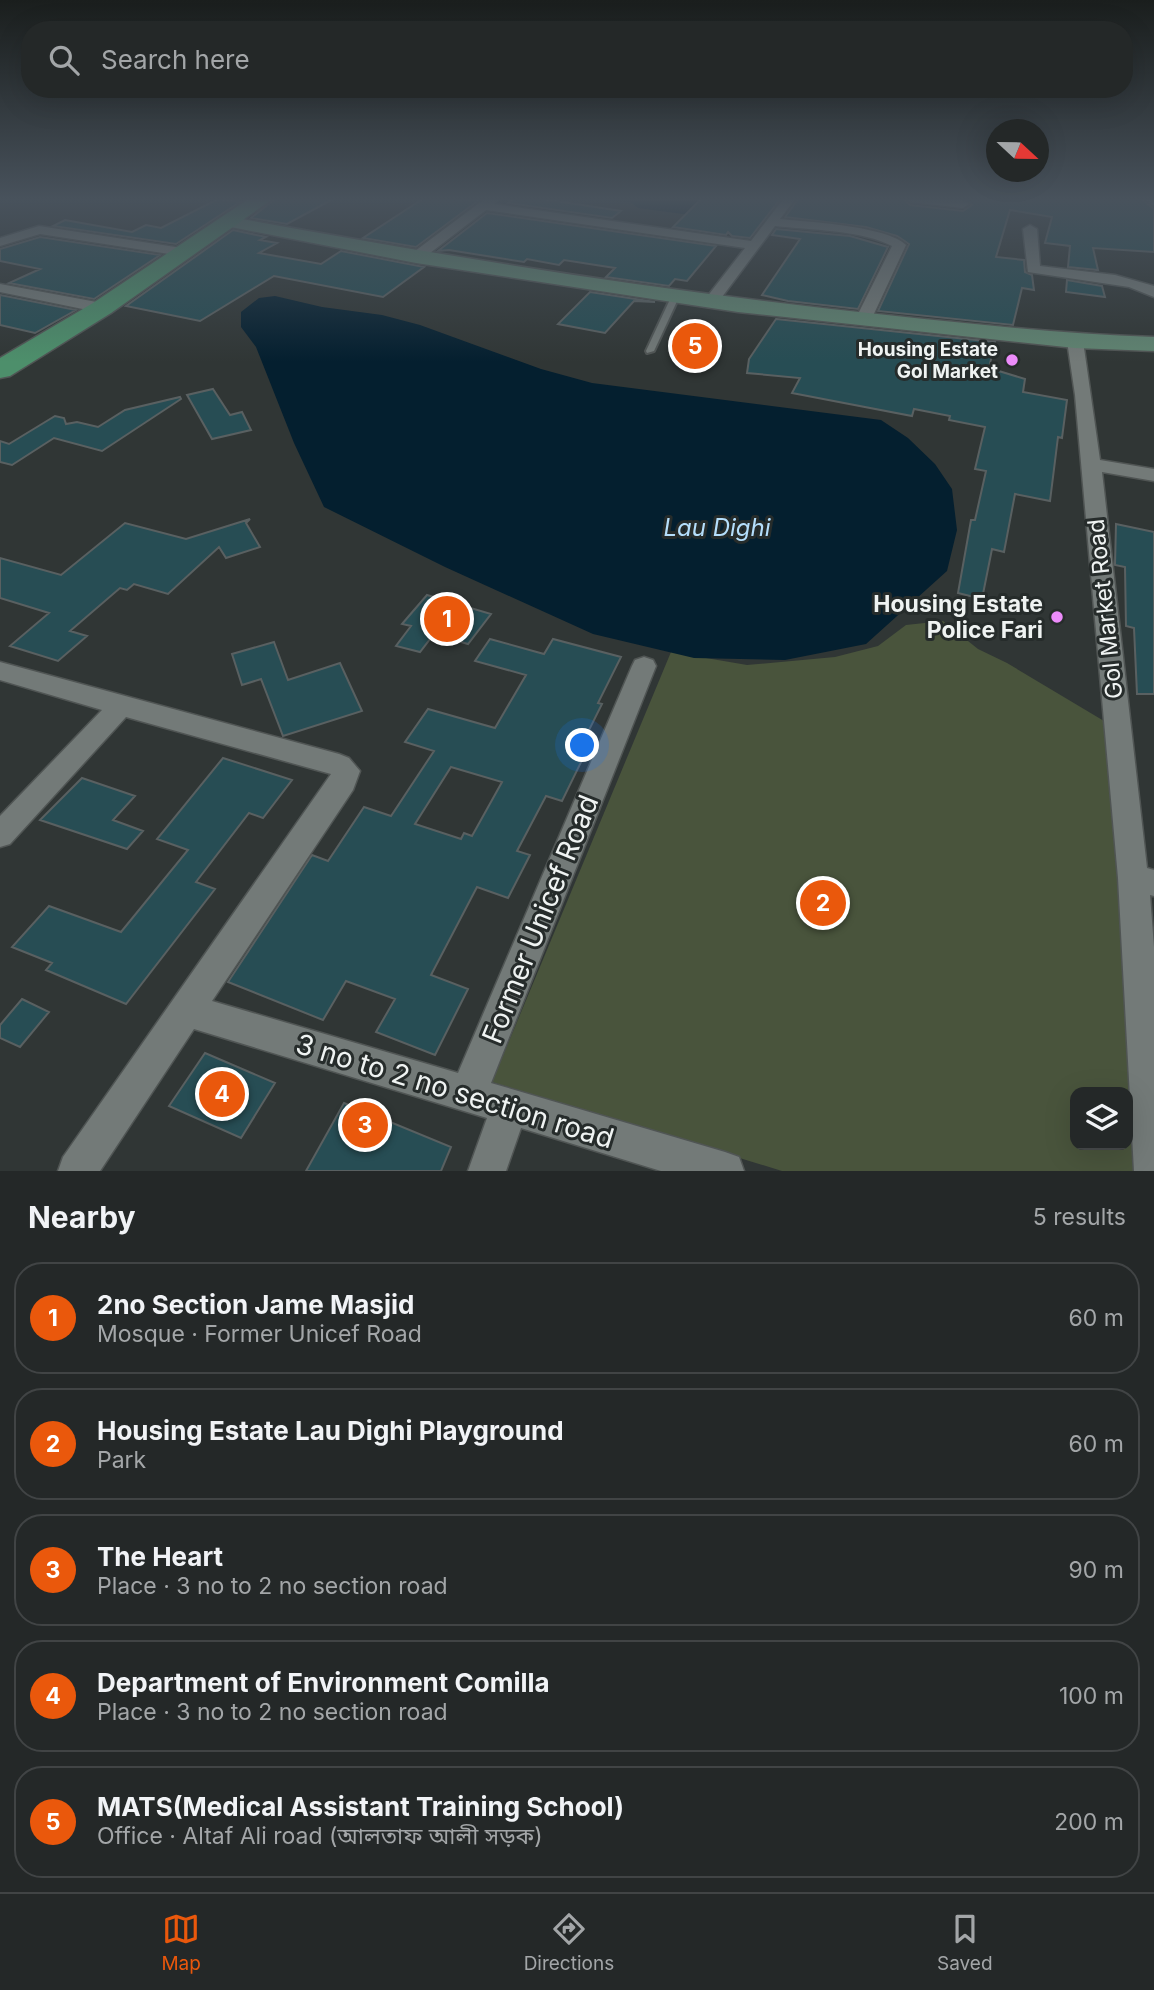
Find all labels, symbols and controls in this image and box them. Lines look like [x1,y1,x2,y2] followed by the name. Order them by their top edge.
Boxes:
[21,21,1133,98] search box
[45,41,83,79] icon: search
[101,44,250,75] text: Search here
[986,119,1049,182] north arrow
[672,320,718,372] pin: 5
[858,338,998,383] place label: Housing Estate Gol Market
[1004,352,1020,368] marker: Housing Estate Gol Market
[663,513,772,542] water label: Lau Dighi
[1082,518,1128,700] street label: Gol Market Road
[873,590,1043,644] place label: Housing Estate Police Fari
[424,593,470,645] pin: 1
[1049,609,1065,625] marker: Housing Estate Police Fari
[565,728,599,762] your location
[475,790,605,1048] street label: Former Unicef Road
[800,877,846,929] pin: 2
[292,1027,618,1155] street label: 3 no to 2 no section road
[199,1068,245,1120] pin: 4
[1070,1087,1133,1150] map controls
[1070,1087,1133,1150] button: layers
[342,1099,388,1151] pin: 3
[28,1199,136,1235] text: Nearby
[1033,1203,1126,1231] text: 5 results
[97,1289,414,1320] text: 2no Section Jame Masjid
[48,1304,58,1332] text: 1
[1069,1304,1124,1332] text: 60 m
[97,1320,422,1348] text: Mosque · Former Unicef Road
[97,1415,564,1446] text: Housing Estate Lau Dighi Playground
[46,1430,60,1458] text: 2
[1069,1430,1124,1458] text: 60 m
[97,1446,146,1474] text: Park
[97,1541,223,1572] text: The Heart
[46,1556,60,1584] text: 3
[1069,1556,1124,1584] text: 90 m
[97,1572,448,1600] text: Place · 3 no to 2 no section road
[97,1667,550,1698] text: Department of Environment Comilla
[45,1682,61,1710] text: 4
[1059,1682,1124,1710] text: 100 m
[97,1698,448,1726] text: Place · 3 no to 2 no section road
[97,1791,624,1822] text: MATS(Medical Assistant Training School)
[46,1808,60,1836] text: 5
[1054,1808,1124,1836] text: 200 m
[97,1822,543,1850] text: Office · Altaf Ali road (আলতাফ আলী সড়ক)
[161,1910,201,1975] tab: Map
[524,1910,614,1975] tab: Directions
[937,1910,993,1975] tab: Saved

